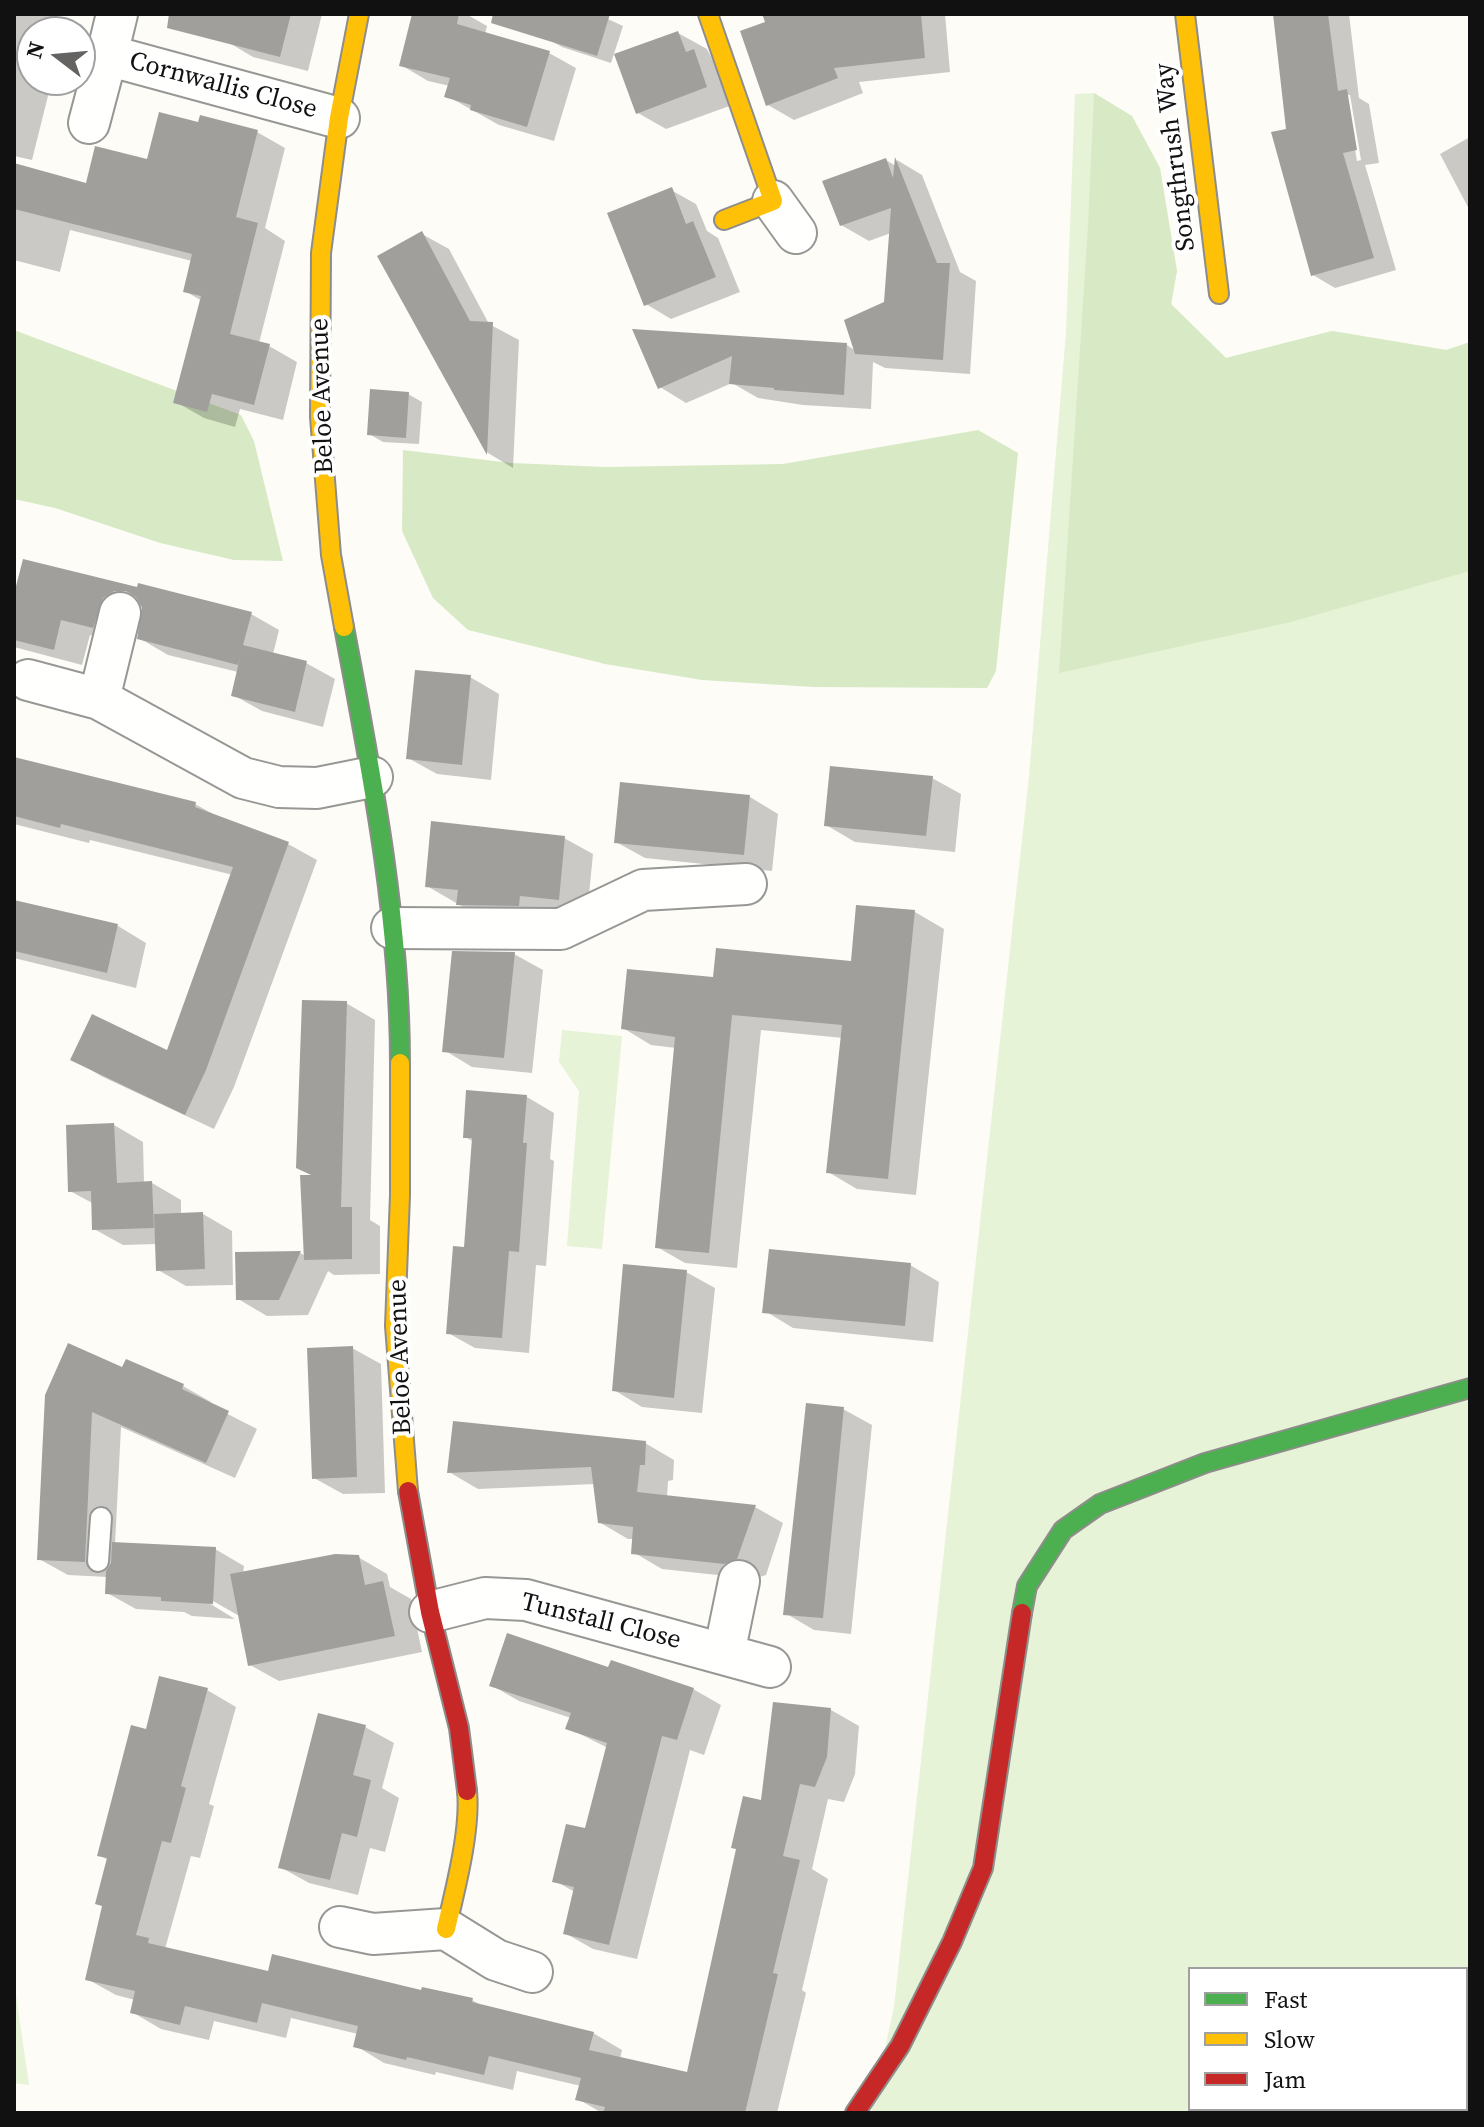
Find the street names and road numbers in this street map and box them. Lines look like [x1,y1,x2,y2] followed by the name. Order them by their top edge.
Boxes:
[126,46,320,126] street label: Cornwallis Close
[1149,61,1203,253] street label: Songthrush Way
[305,317,341,475] street label: Beloe Avenue
[383,1278,419,1436] street label: Beloe Avenue
[518,1587,684,1657] street label: Tunstall Close

